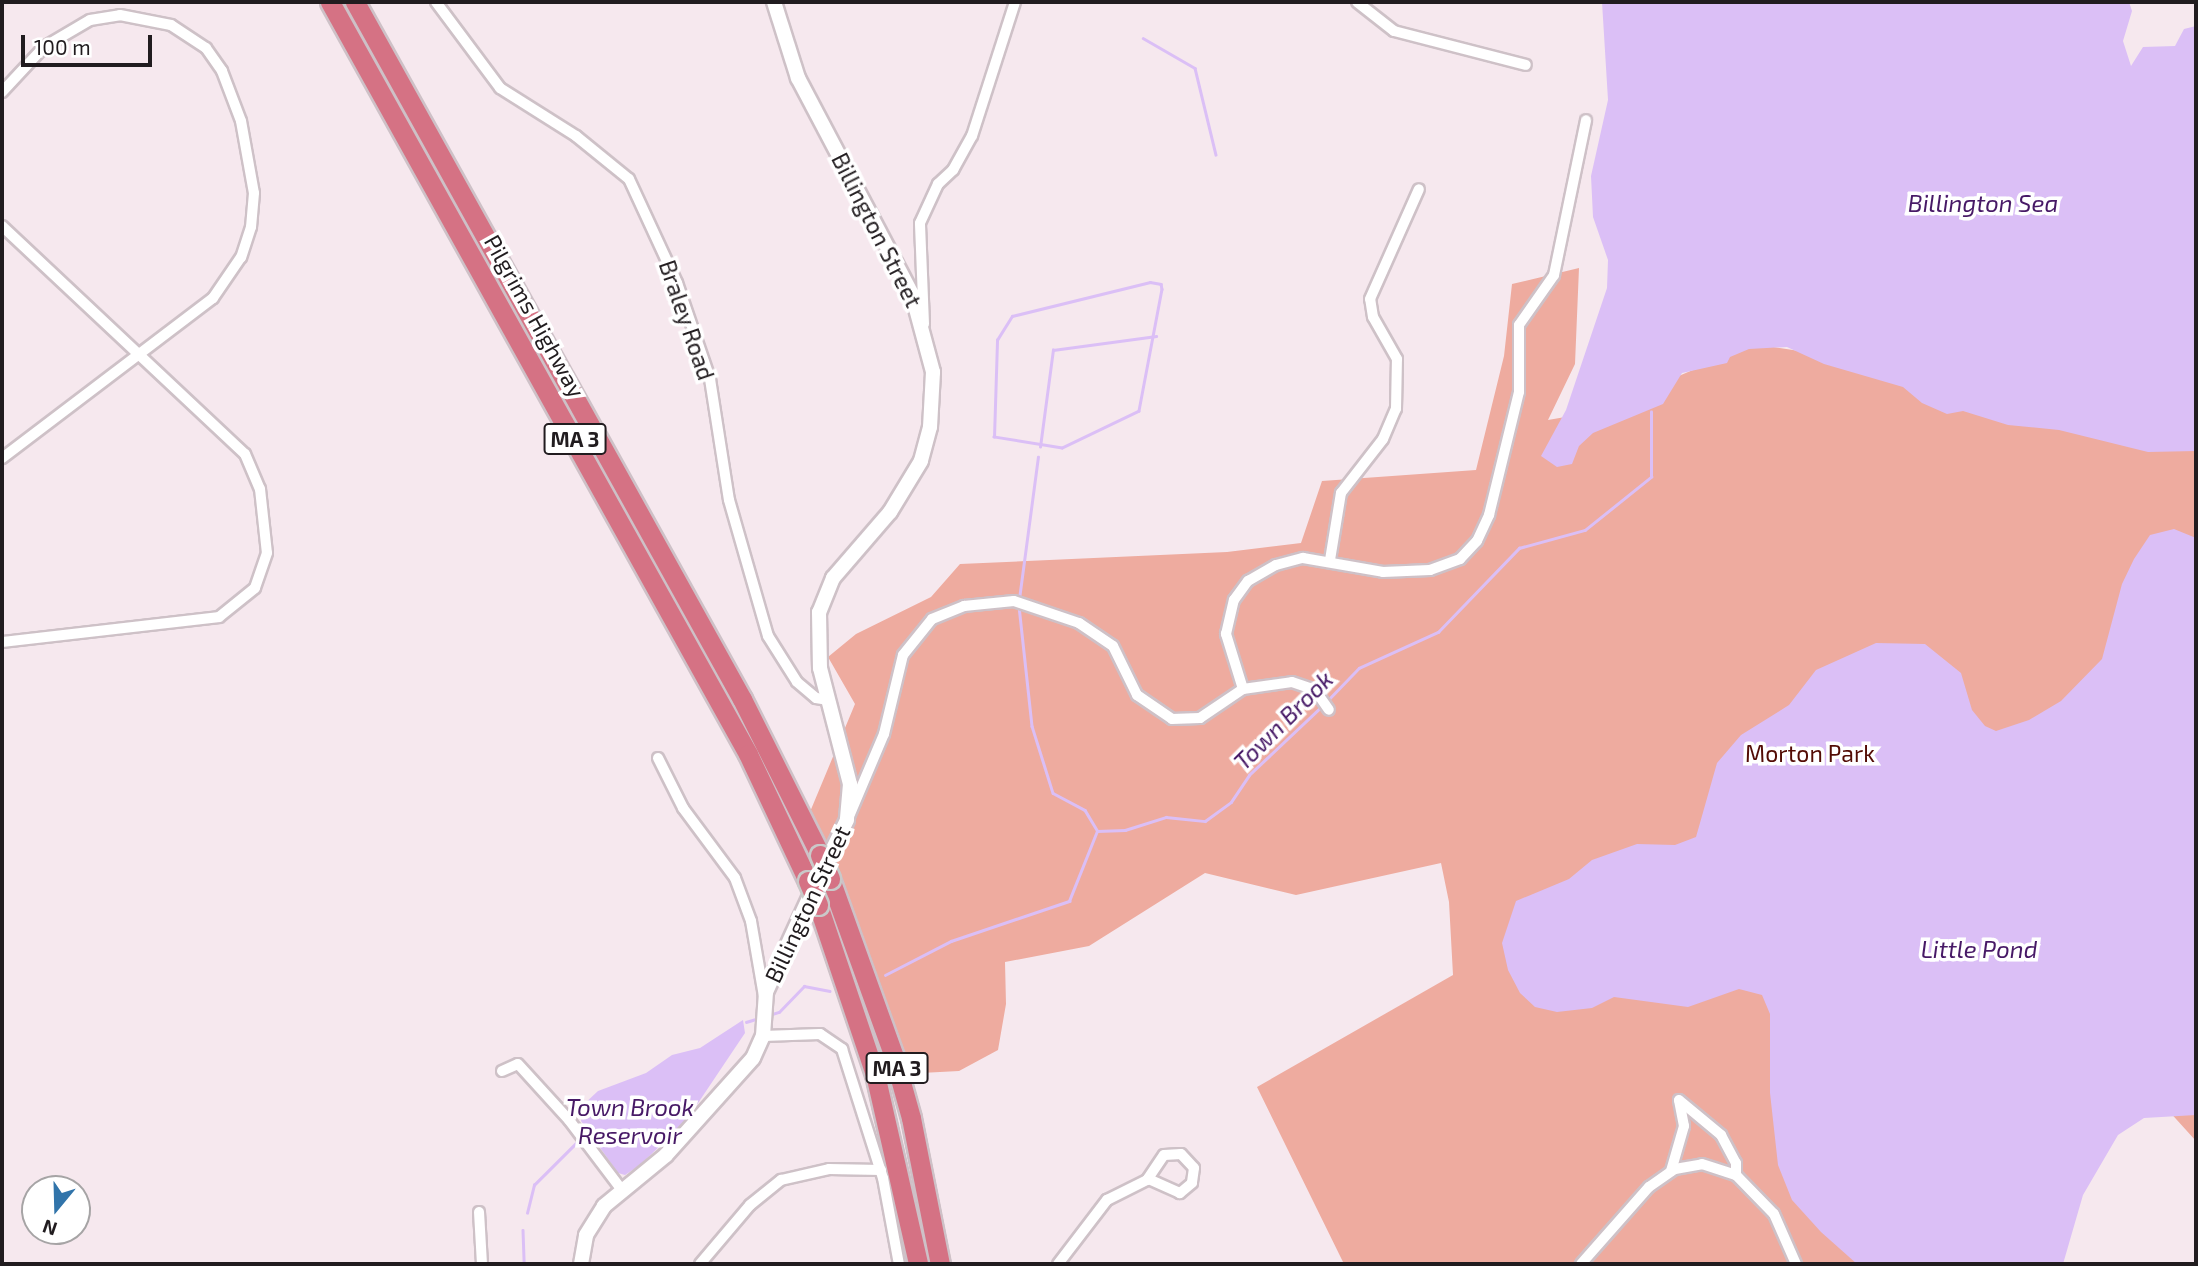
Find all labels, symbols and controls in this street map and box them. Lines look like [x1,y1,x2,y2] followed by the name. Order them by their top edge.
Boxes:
[24,21,156,65] scale bar
[34,34,91,59] text: 100 m
[826,148,928,312] street label: Billington Street
[1908,189,2058,217] water label: Billington Sea
[479,230,591,402] street label: Pilgrims Highway
[654,256,720,384] street label: Braley Road
[542,422,608,457] road number: MA 3
[1228,665,1338,775] water label: Town Brook
[1745,739,1875,767] park label: Morton Park
[759,821,855,987] street label: Billington Street
[1921,935,2037,963] water label: Little Pond
[864,1050,930,1086] road number: MA 3
[566,1093,694,1149] water label: Town Brook Reservoir
[21,1175,91,1245] north arrow
[39,1215,60,1242] text: N

